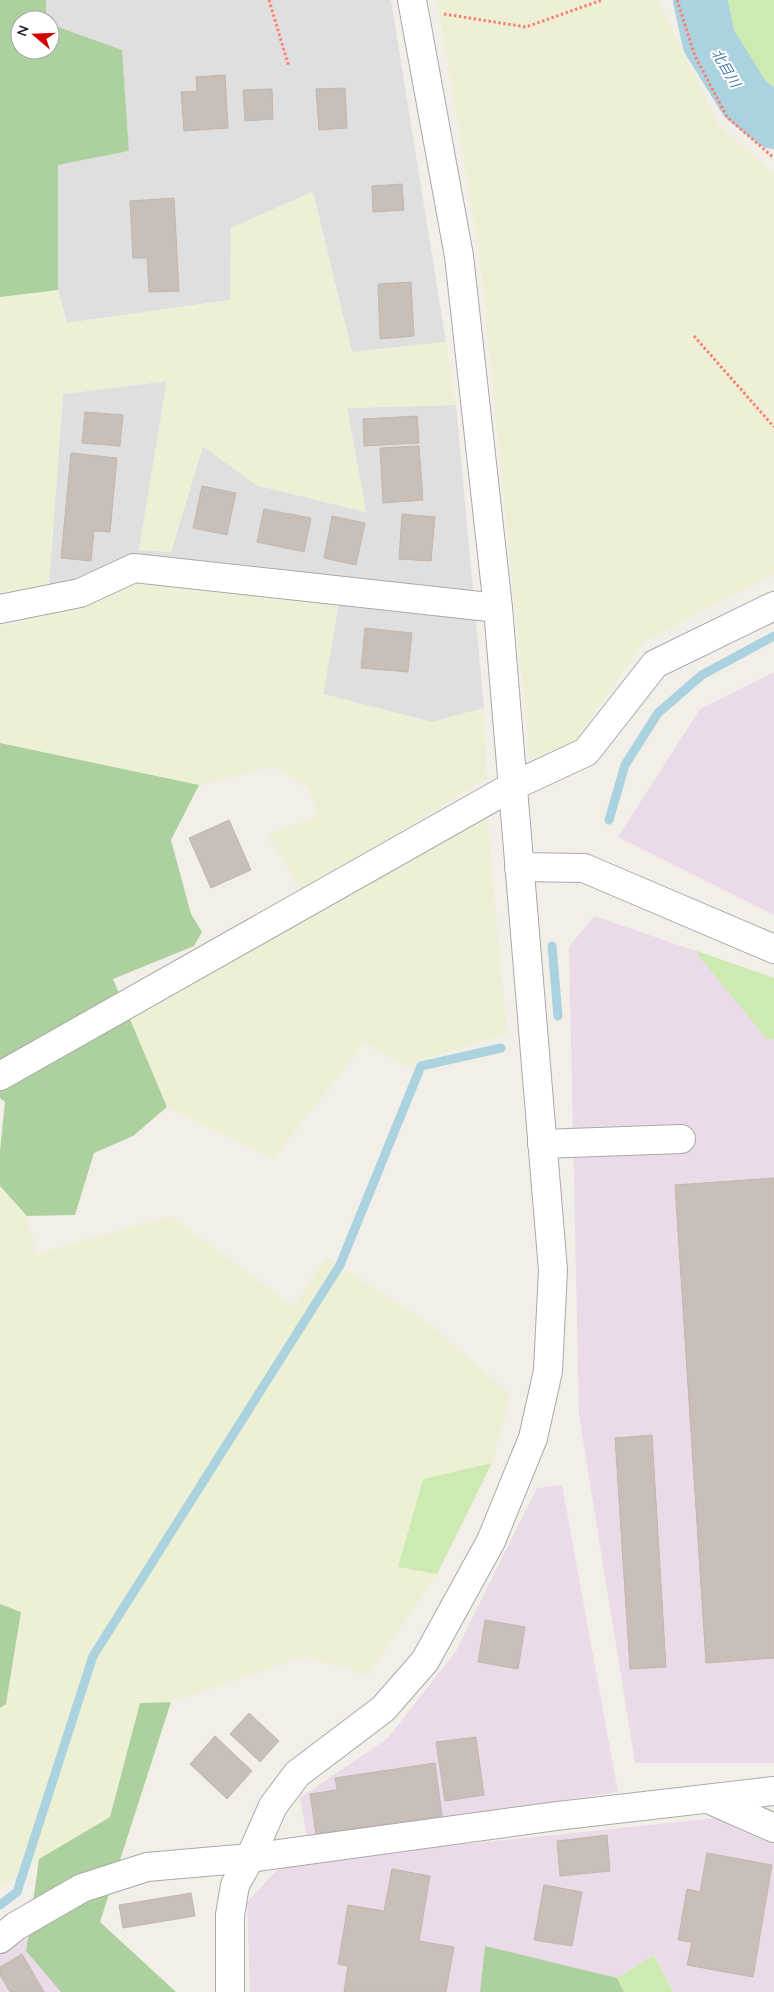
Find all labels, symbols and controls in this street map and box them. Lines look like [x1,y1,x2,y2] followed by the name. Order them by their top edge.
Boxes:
[10,10,60,60] north arrow
[13,23,33,39] text: N
[707,45,746,92] water label: 北目川

